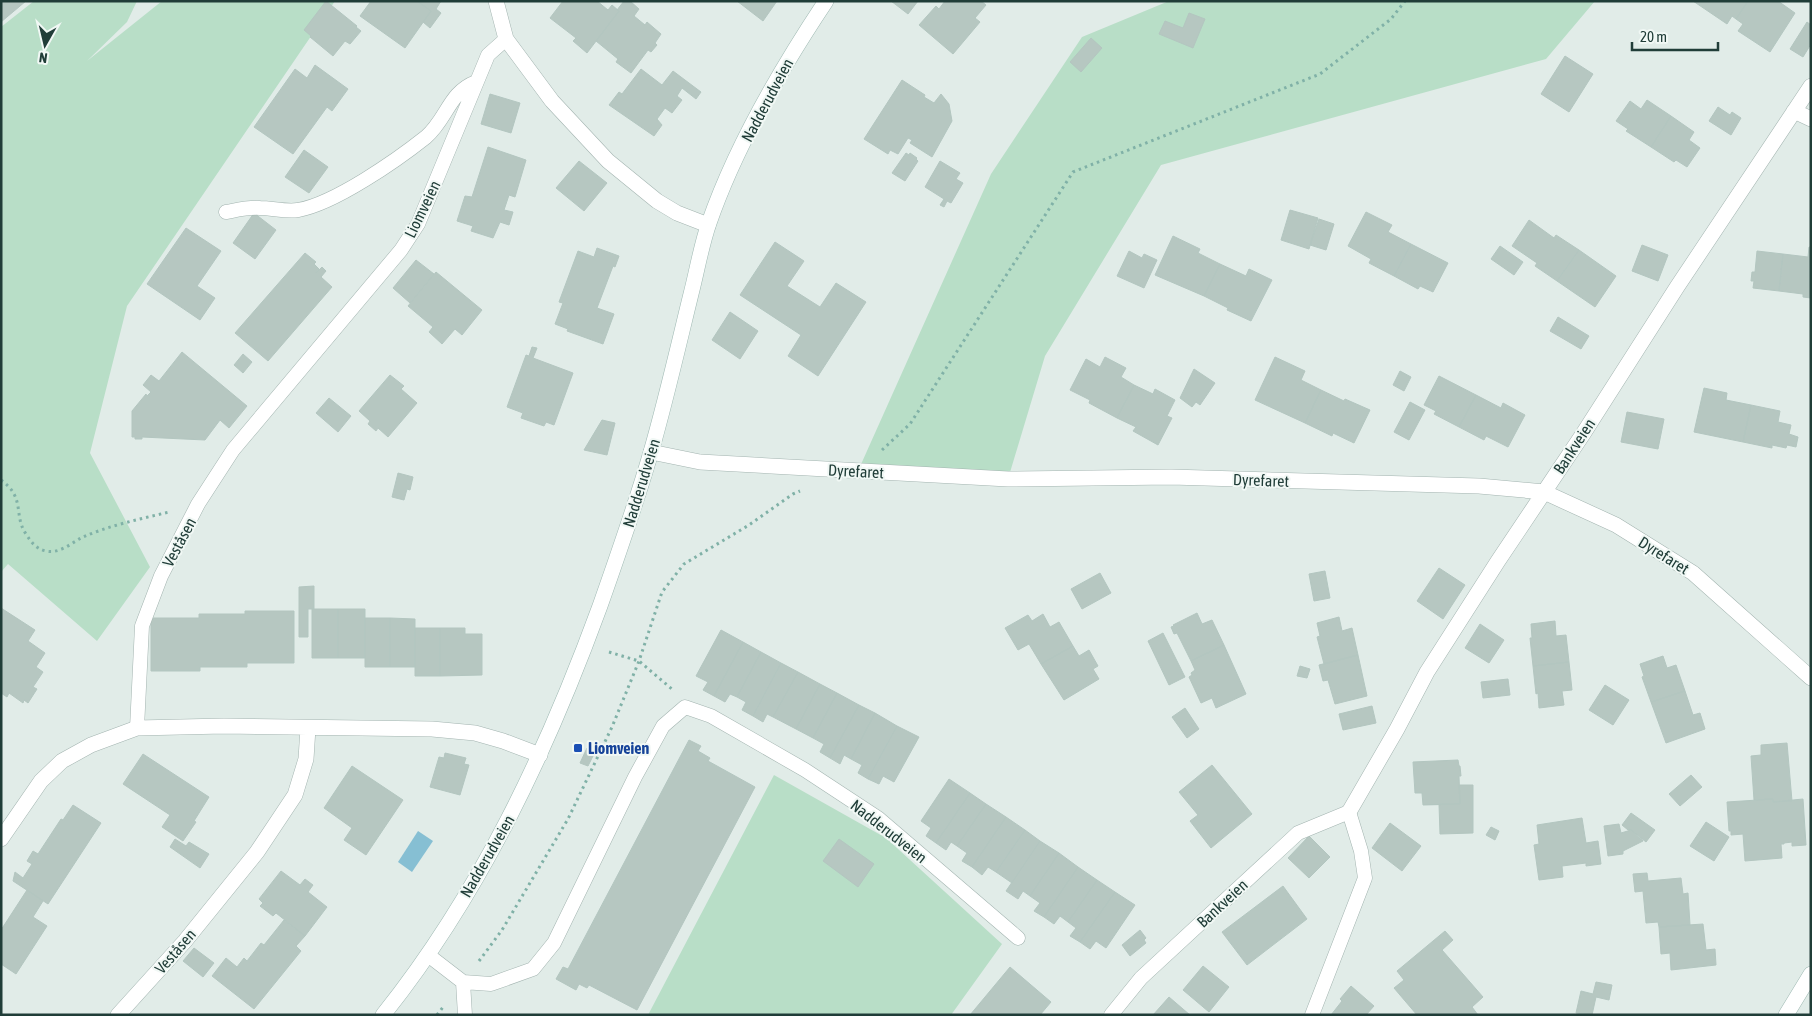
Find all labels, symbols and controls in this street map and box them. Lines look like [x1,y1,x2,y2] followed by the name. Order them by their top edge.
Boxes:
[20,20,70,70] north arrow
[1632,20,1718,52] scale bar
[1640,28,1667,45] text: 20 m
[38,49,48,66] text: N
[738,55,796,145] street label: Nadderudveien
[400,178,444,240] street label: Liomveien
[1550,415,1598,477] street label: Bankveien
[619,436,663,530] street label: Nadderudveien
[828,461,885,482] street label: Dyrefaret
[1233,470,1290,491] street label: Dyrefaret
[159,514,199,570] street label: Veståsen
[1635,533,1693,579] street label: Dyrefaret
[588,739,650,757] place label: Liomveien
[572,742,584,754] marker: Liomveien
[847,796,931,866] street label: Nadderudveien
[456,812,518,900] street label: Nadderudveien
[1193,875,1251,931] street label: Bankveien
[151,925,199,977] street label: Veståsen

